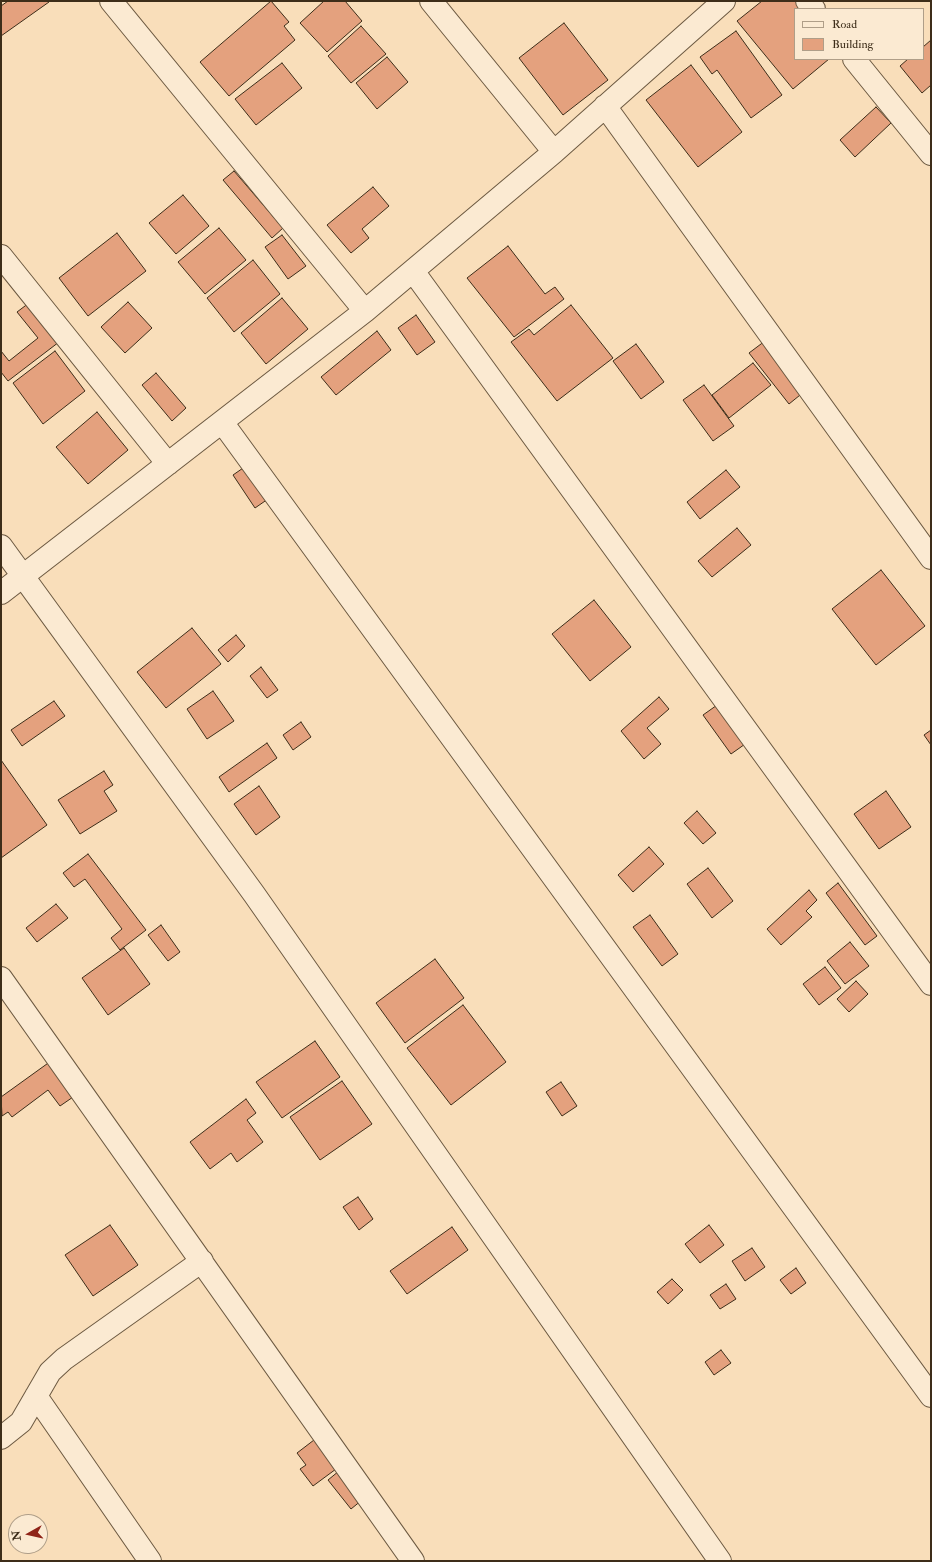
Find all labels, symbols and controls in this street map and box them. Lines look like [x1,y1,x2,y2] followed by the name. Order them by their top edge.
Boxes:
[794,8,924,60] legend
[832,17,857,32] text: Road
[832,37,873,52] text: Building
[8,1514,48,1554] north arrow
[9,1530,24,1541] text: N

